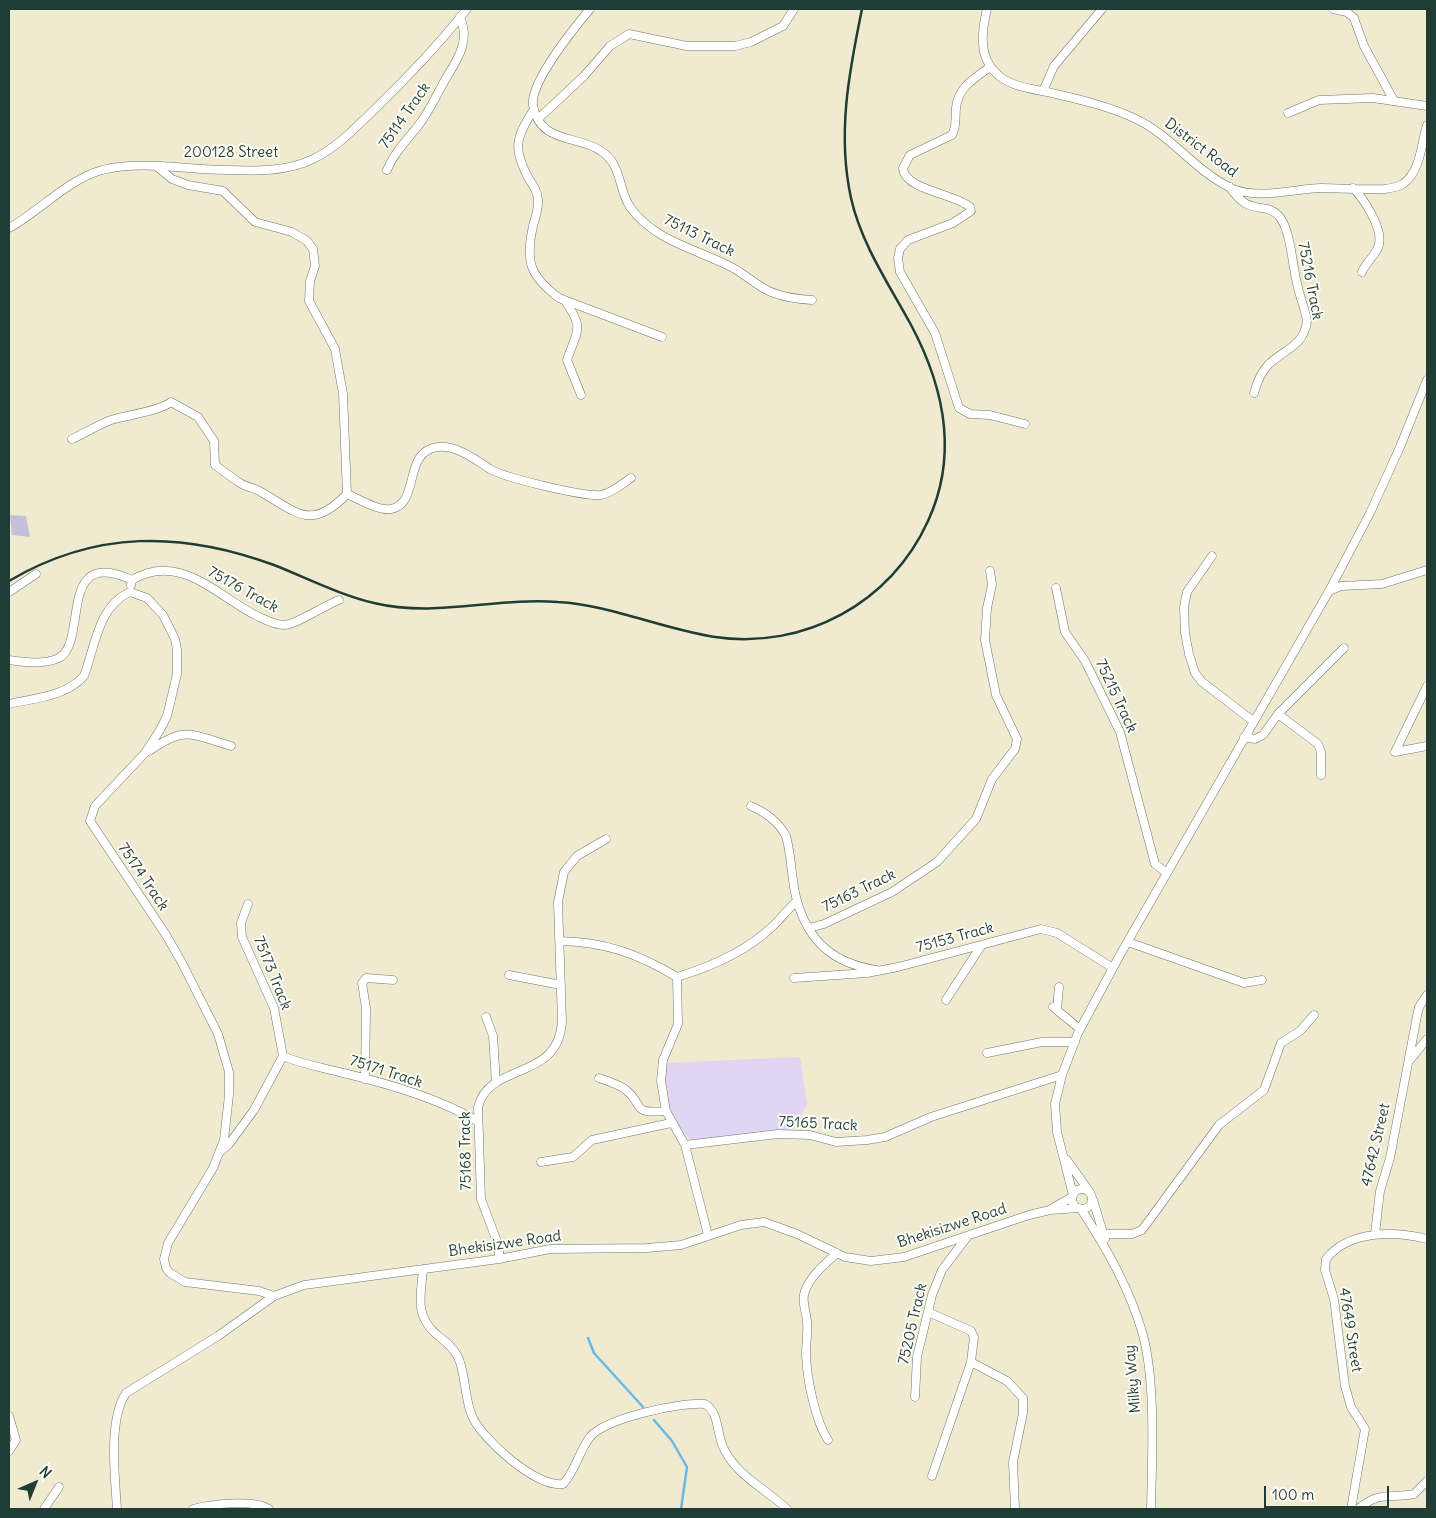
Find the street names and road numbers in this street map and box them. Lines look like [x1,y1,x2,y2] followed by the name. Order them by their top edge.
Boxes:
[376,79,434,153] street label: 75114 Track
[1161,115,1241,181] street label: District Road
[184,144,278,162] street label: 200128 Street
[661,211,737,261] street label: 75113 Track
[1294,241,1326,321] street label: 75216 Track
[205,563,281,617] street label: 75176 Track
[1091,656,1141,736] street label: 75215 Track
[114,840,172,914] street label: 75174 Track
[819,866,899,916] street label: 75163 Track
[914,919,996,957] street label: 75153 Track
[249,934,295,1012] street label: 75173 Track
[347,1052,425,1092] street label: 75171 Track
[1358,1102,1394,1188] street label: 47642 Street
[456,1111,476,1191] street label: 75168 Track
[778,1113,858,1135] street label: 75165 Track
[895,1200,1009,1252] street label: Bhekisizwe Road
[448,1227,562,1261] street label: Bhekisizwe Road
[895,1282,931,1366] street label: 75205 Track
[1334,1287,1366,1373] street label: 47649 Street
[1121,1344,1145,1414] street label: Milky Way

